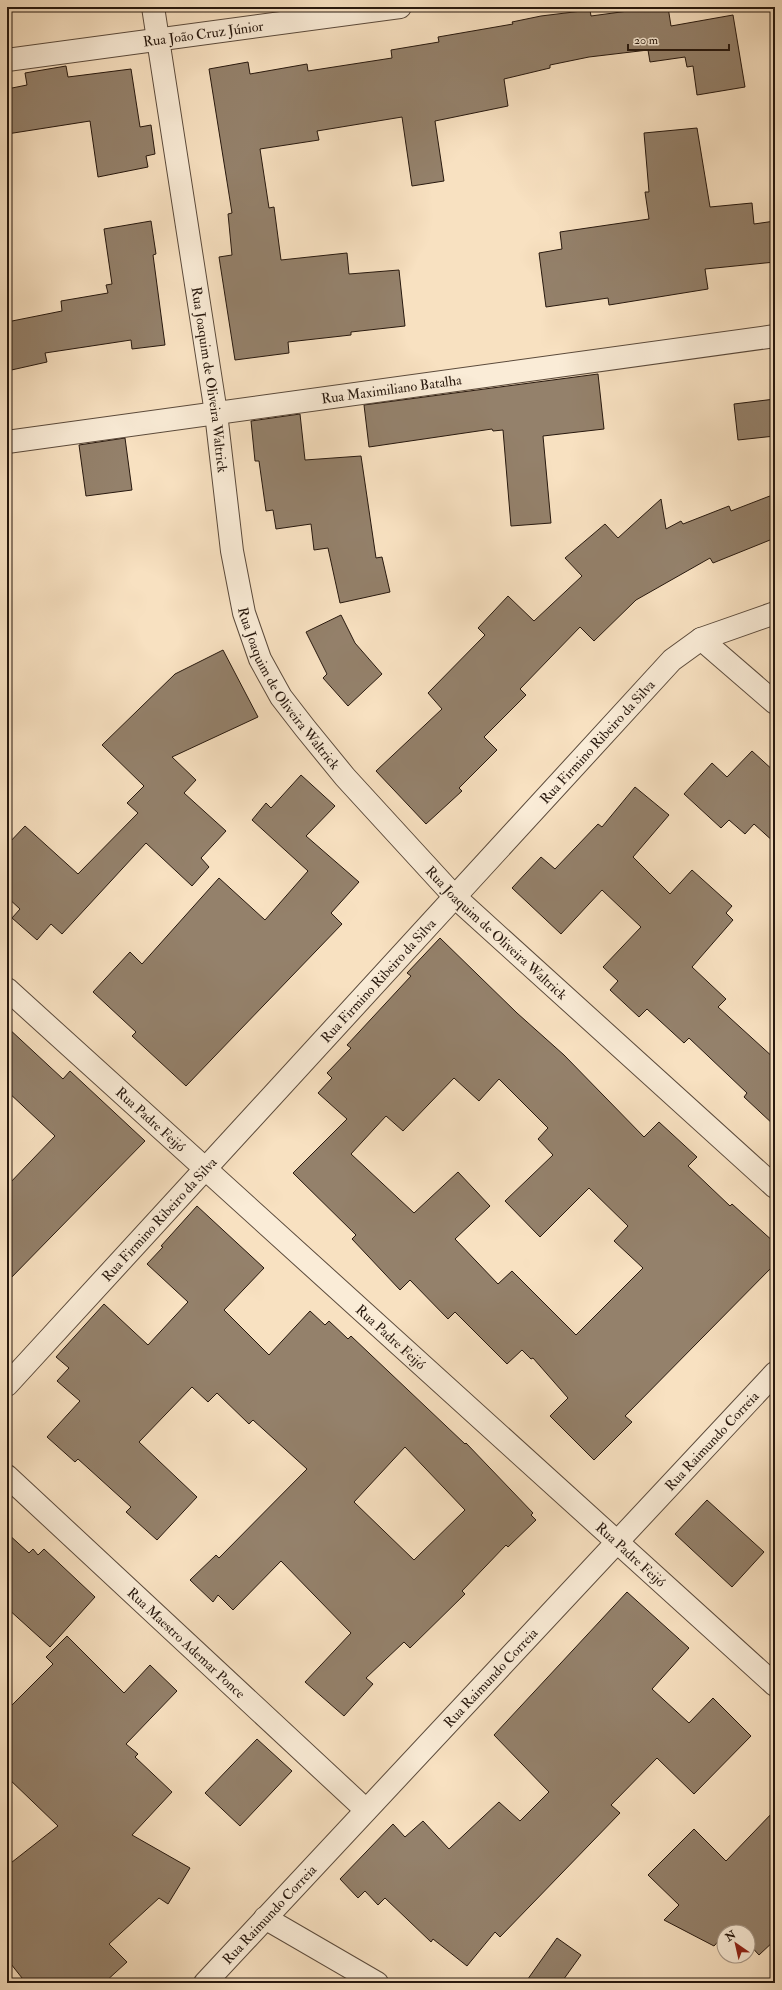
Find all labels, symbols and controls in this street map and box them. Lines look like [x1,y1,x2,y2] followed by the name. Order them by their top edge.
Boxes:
[142,17,265,51] street label: Rua João Cruz Júnior
[628,26,729,52] scale bar
[634,33,659,48] text: 20 m
[188,286,231,474] street label: Rua Joaquim de Oliveira Waltrick
[320,371,463,408] street label: Rua Maximiliano Batalha
[234,606,343,773] street label: Rua Joaquim de Oliveira Waltrick
[536,676,659,808] street label: Rua Firmino Ribeiro da Silva
[422,863,571,1004] street label: Rua Joaquim de Oliveira Waltrick
[317,915,440,1046] street label: Rua Firmino Ribeiro da Silva
[112,1084,189,1156] street label: Rua Padre Feijó
[98,1154,221,1285] street label: Rua Firmino Ribeiro da Silva
[352,1301,429,1373] street label: Rua Padre Feijó
[661,1388,763,1494] street label: Rua Raimundo Correia
[592,1519,669,1591] street label: Rua Padre Feijó
[124,1584,249,1702] street label: Rua Maestro Ademar Ponce
[440,1624,541,1731] street label: Rua Raimundo Correia
[219,1861,320,1968] street label: Rua Raimundo Correia
[716,1924,756,1964] north arrow
[722,1927,739,1945] text: N

